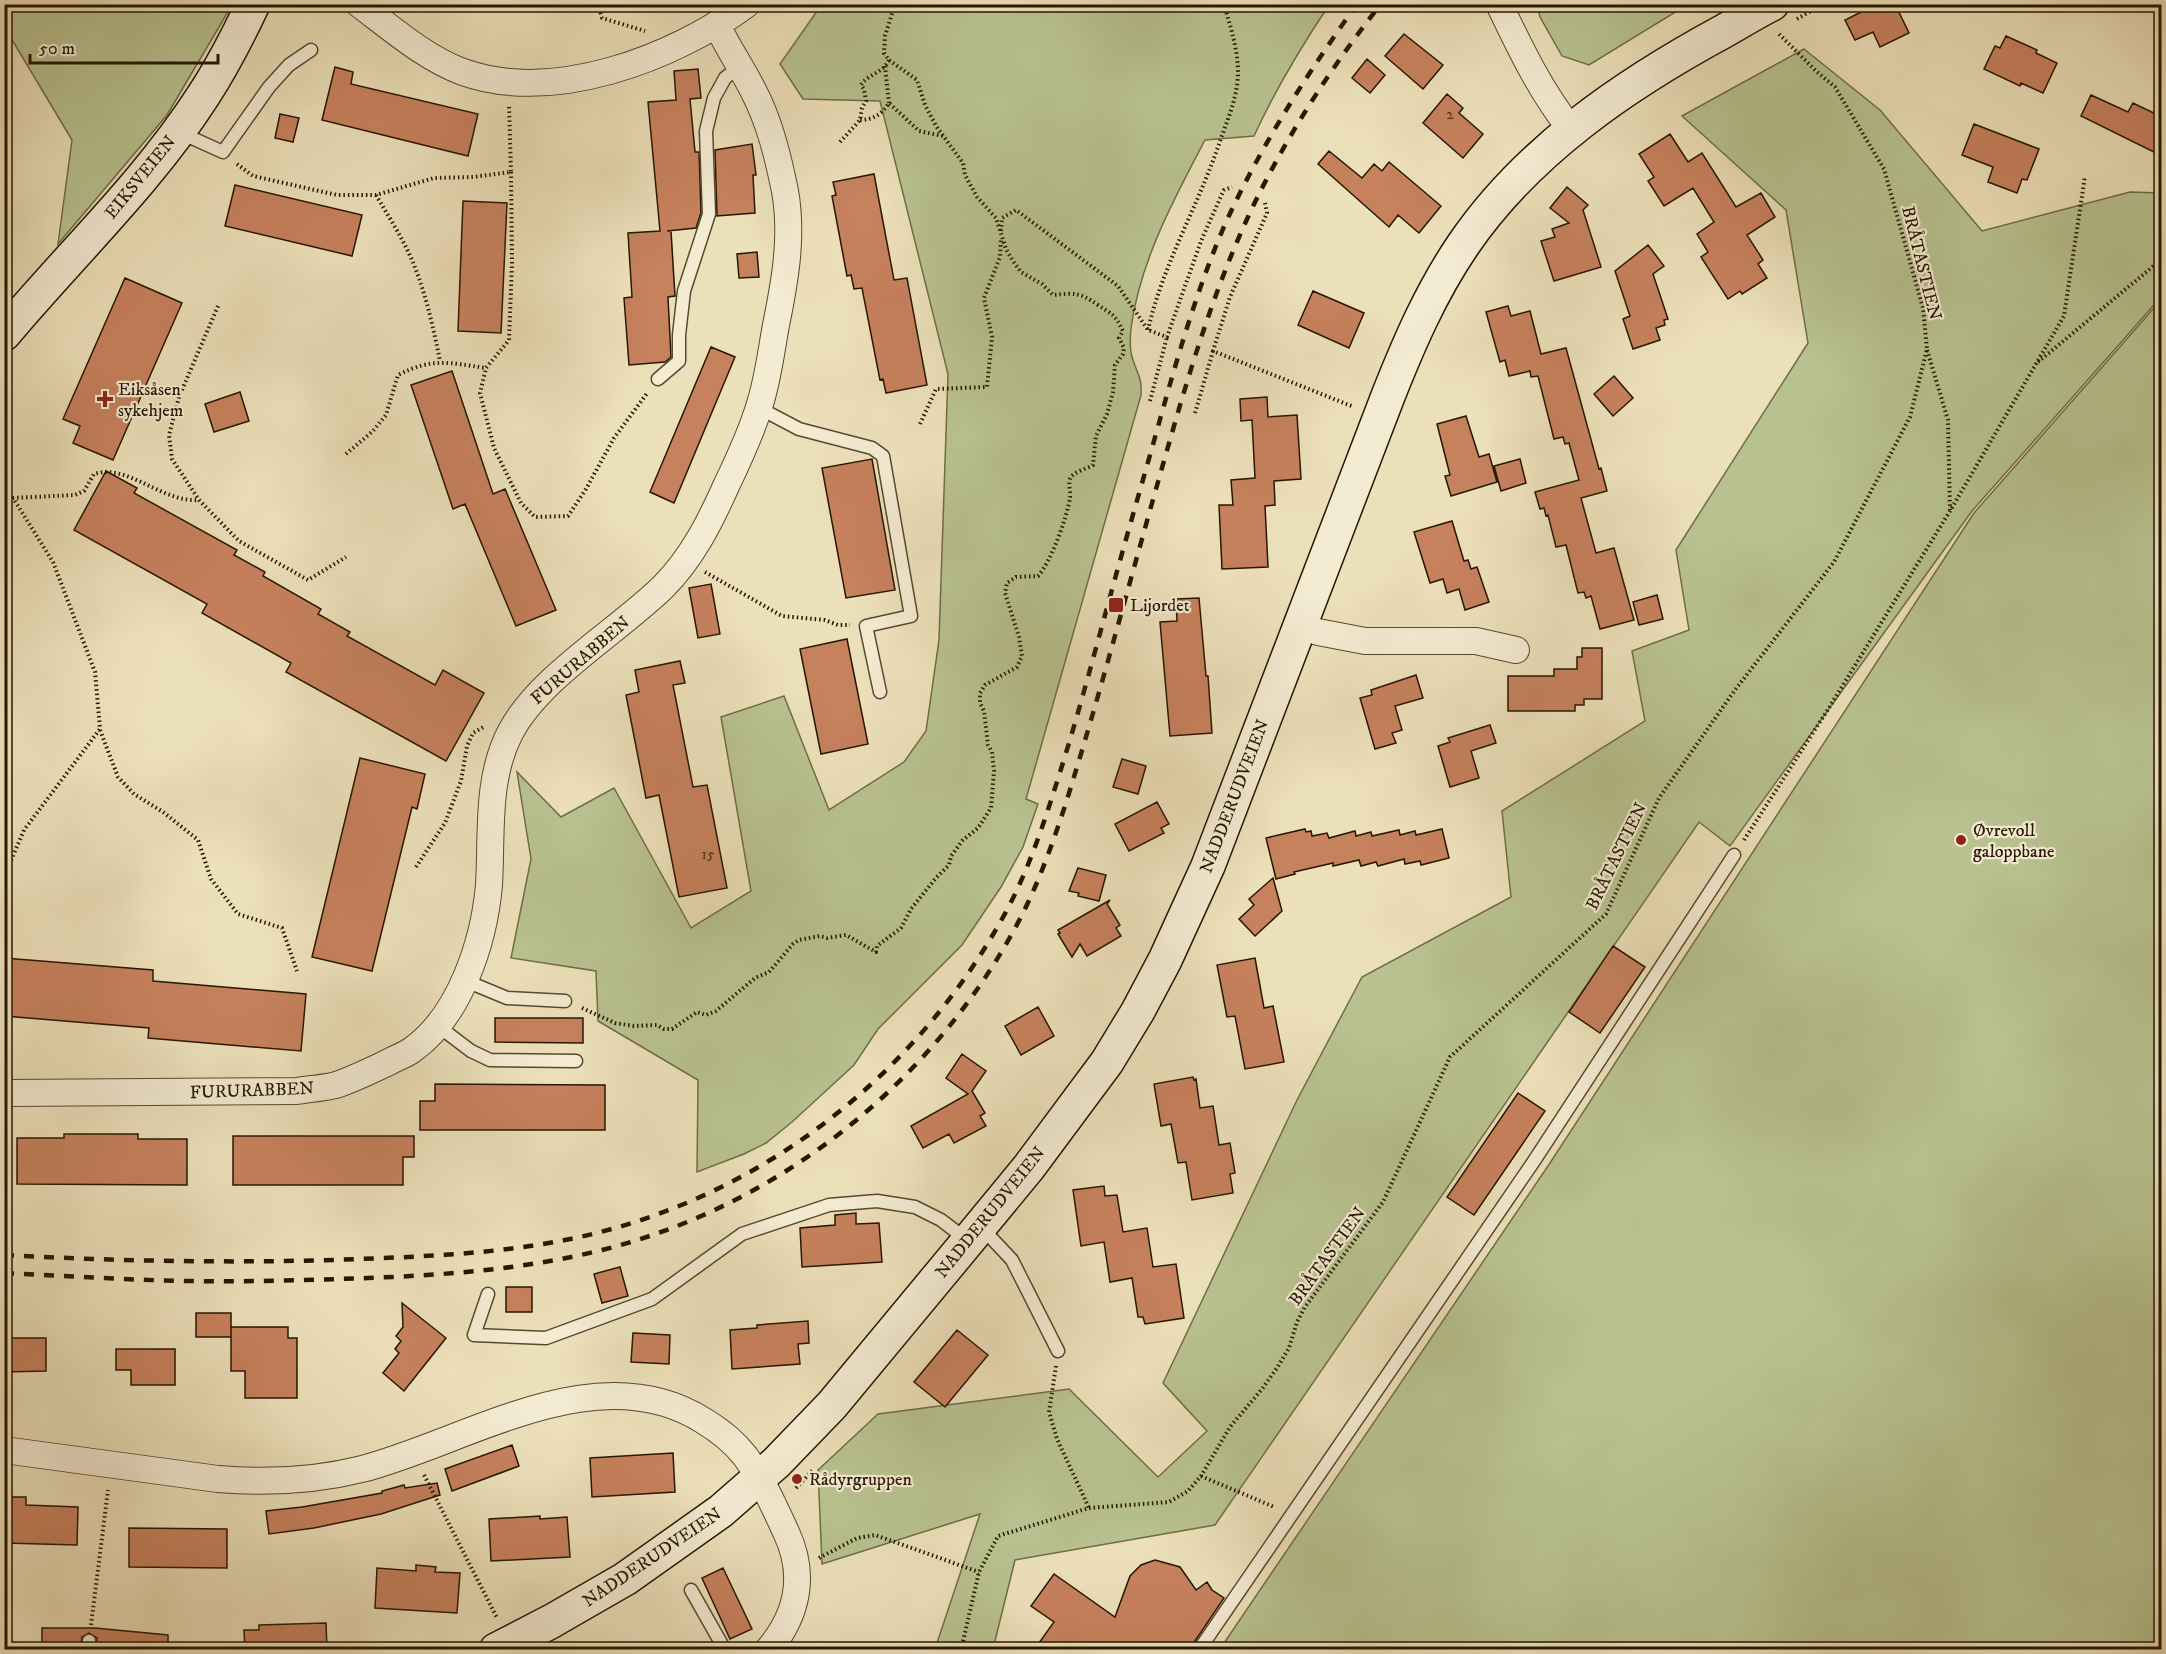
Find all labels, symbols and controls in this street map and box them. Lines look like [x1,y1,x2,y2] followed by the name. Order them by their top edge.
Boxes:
[30,27,218,65] scale bar
[39,38,75,60] text: 50 m
[1446,105,1454,124] house number: 2
[100,131,181,224] street label: EIKSVEIEN
[1896,204,1947,323] street label: BRÅTASTIEN
[118,379,183,422] place label: Eiksåsen sykehjem
[96,390,114,408] marker: Eiksåsen sykehjem
[1130,595,1190,617] place label: Lijordet
[1107,596,1125,614] marker: Lijordet
[527,612,635,710] street label: FURURABBEN
[1195,716,1274,876] street label: NADDERUDVEIEN
[1580,798,1652,914] street label: BRÅTASTIEN
[1973,820,2054,863] place label: Øvrevoll galoppbane
[1954,833,1968,847] marker: Øvrevoll galoppbane
[702,845,715,864] house number: 15
[190,1078,315,1104] street label: FURURABBEN
[931,1142,1051,1283] street label: NADDERUDVEIEN
[1284,1202,1371,1310] street label: BRÅTASTIEN
[809,1469,912,1491] place label: Rådyrgruppen
[790,1472,804,1486] marker: Rådyrgruppen
[579,1503,726,1612] street label: NADDERUDVEIEN

